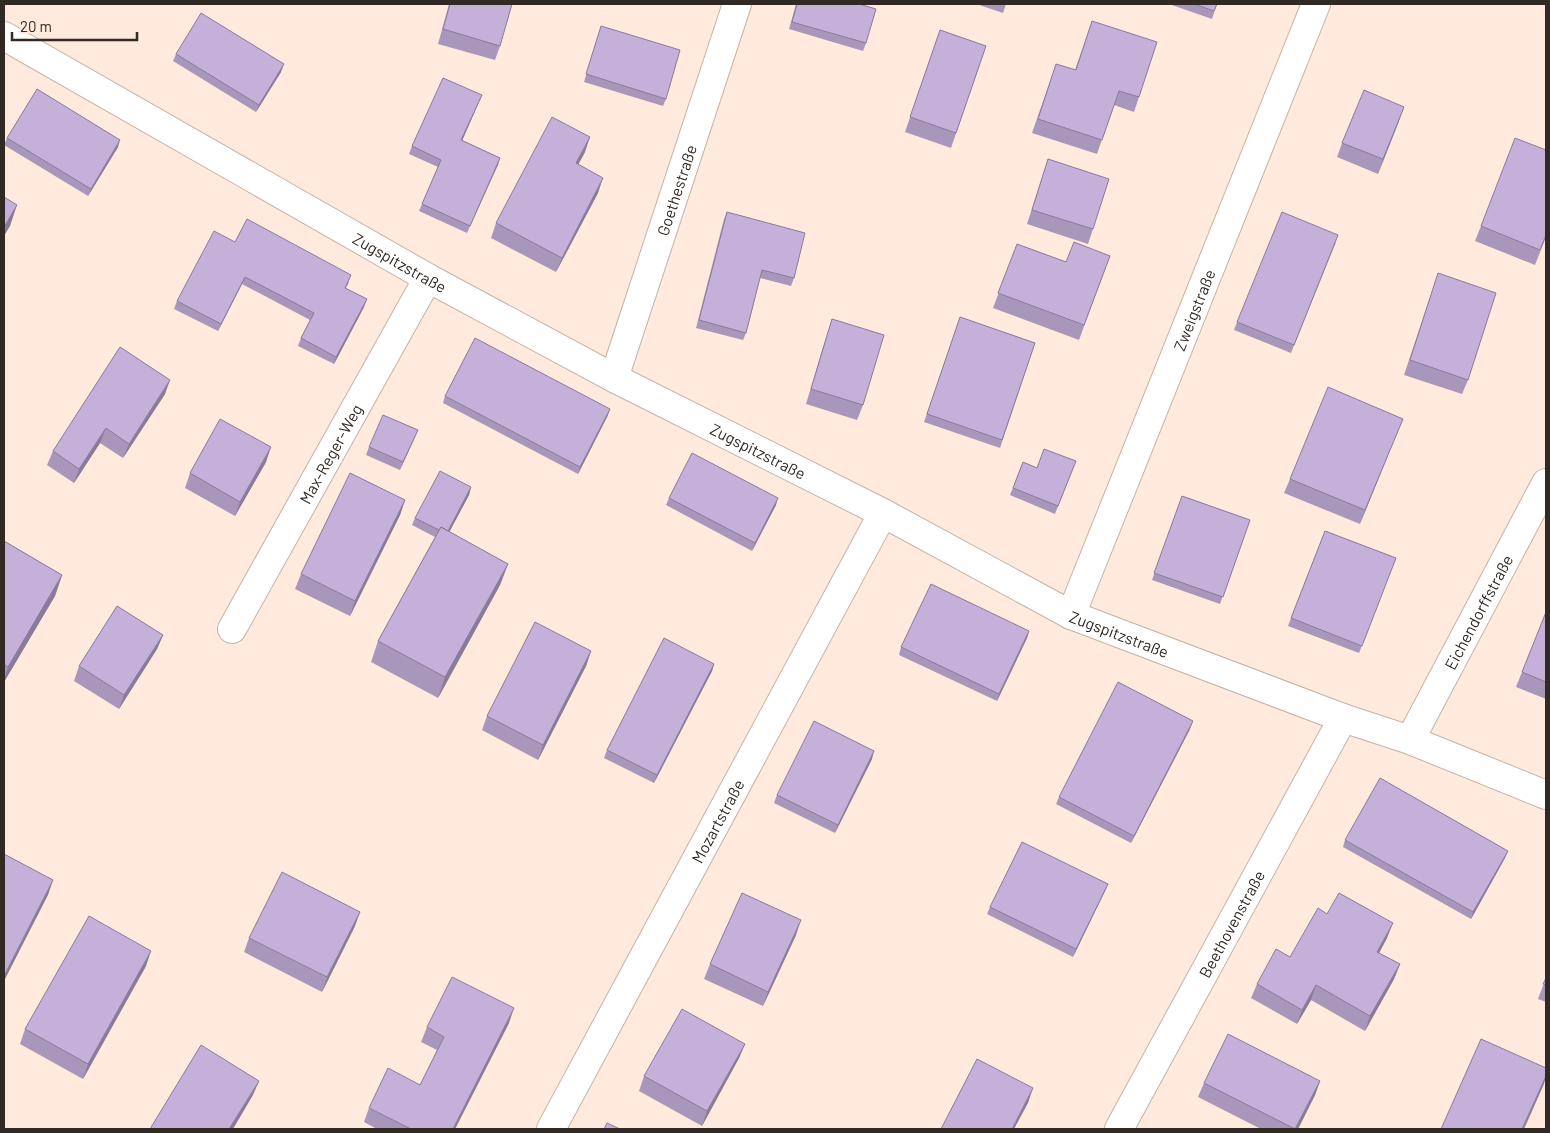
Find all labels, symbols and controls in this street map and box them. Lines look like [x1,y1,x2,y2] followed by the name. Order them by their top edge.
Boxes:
[12,10,138,42] scale bar
[20,17,52,35] text: 20 m
[652,142,700,238] street label: Goethestraße
[350,228,450,296] street label: Zugspitzstraße
[1169,266,1218,353] street label: Zweigstraße
[295,400,365,507] street label: Max-Reger-Weg
[708,419,809,482] street label: Zugspitzstraße
[1440,551,1516,673] street label: Eichendorffstraße
[1067,606,1172,661] street label: Zugspitzstraße
[687,776,747,866] street label: Mozartstraße
[1194,867,1268,980] street label: Beethovenstraße

